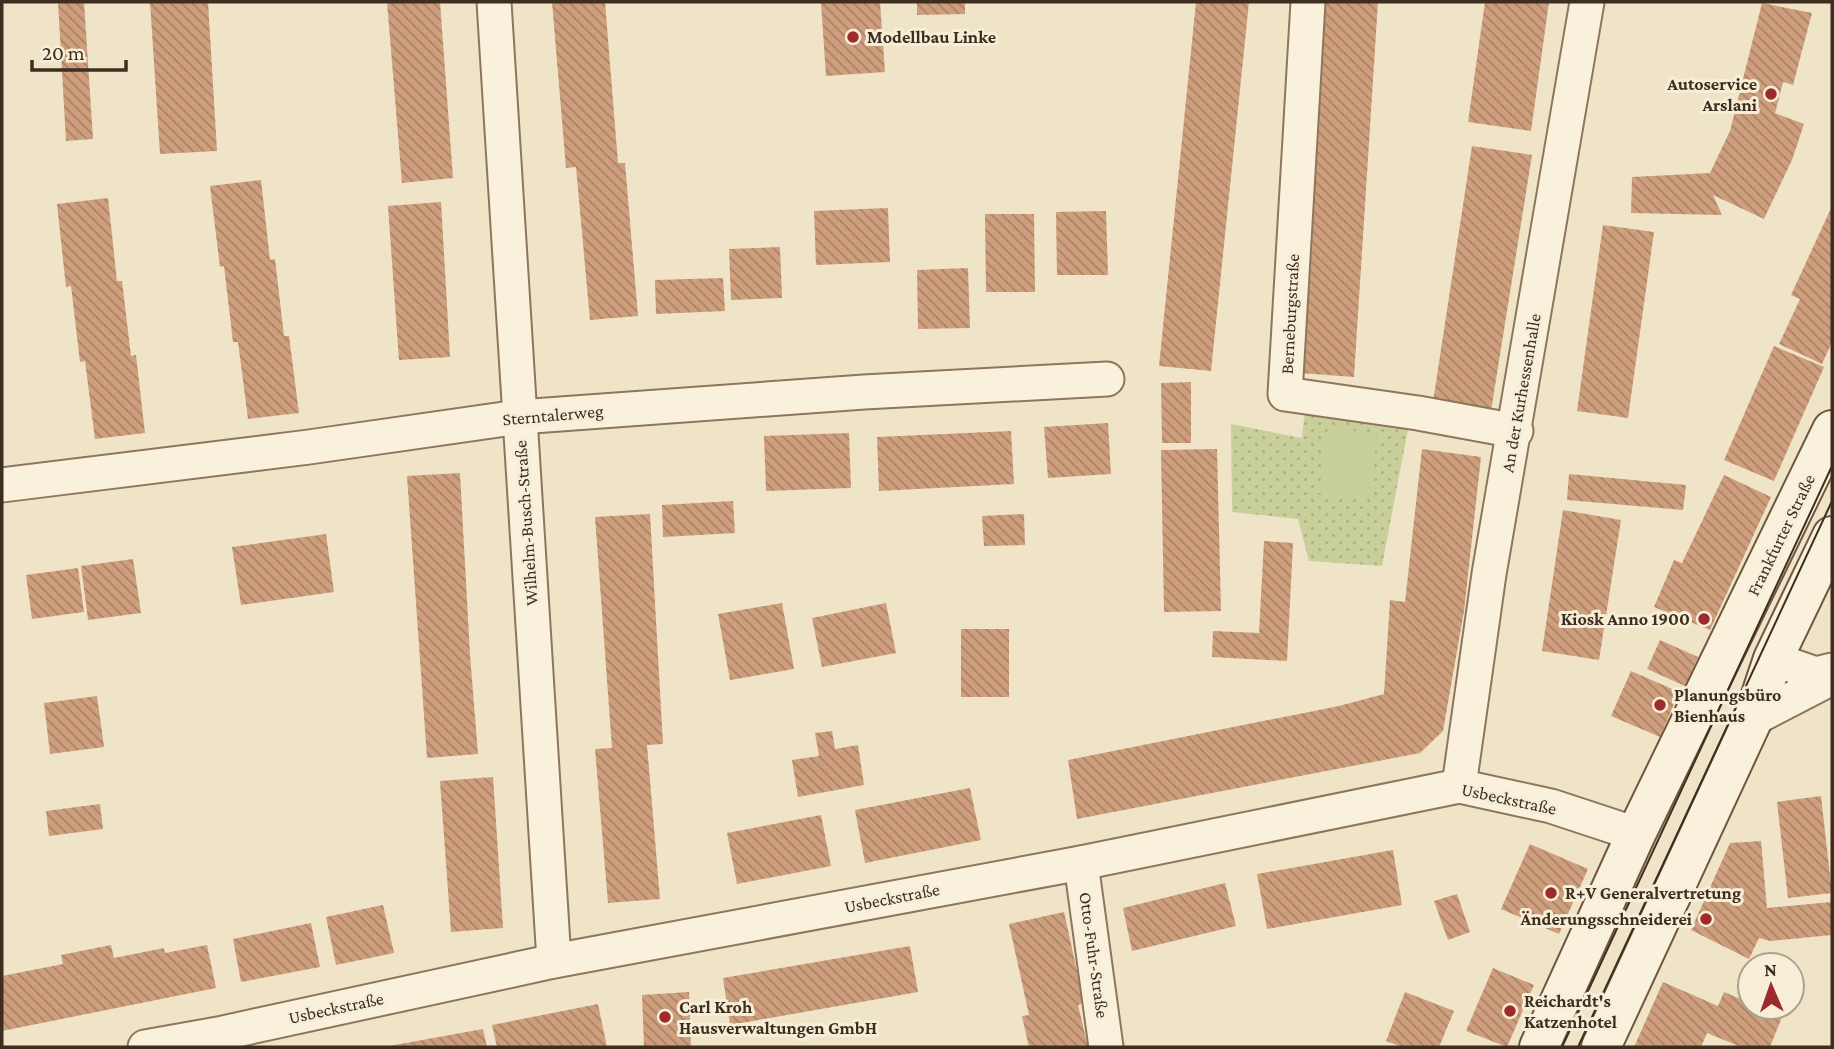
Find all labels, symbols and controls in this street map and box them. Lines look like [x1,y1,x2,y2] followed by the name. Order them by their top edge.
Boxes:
[867,27,996,47] place label: Modellbau Linke
[32,28,126,72] scale bar
[845,29,861,45] marker: Modellbau Linke
[42,41,85,65] text: 20 m
[1666,74,1758,115] place label: Autoservice Arslani
[1763,86,1779,102] marker: Autoservice Arslani
[1277,253,1303,375] street label: Berneburgstraße
[1497,312,1545,474] street label: An der Kurhessenhalle
[502,401,605,429] street label: Sterntalerweg
[510,440,542,606] street label: Wilhelm-Busch-Straße
[1743,471,1819,599] street label: Frankfurter Straße
[1561,609,1690,629] place label: Kiosk Anno 1900
[1696,611,1712,627] marker: Kiosk Anno 1900
[1674,685,1781,726] place label: Planungsbüro Bienhaus
[1652,697,1668,713] marker: Planungsbüro Bienhaus
[1460,779,1558,819] street label: Usbeckstraße
[843,879,941,917] street label: Usbeckstraße
[1565,883,1741,903] place label: R+V Generalvertretung
[1543,885,1559,901] marker: R+V Generalvertretung
[1075,891,1113,1019] street label: Otto-Fuhr-Straße
[1520,909,1693,929] place label: Änderungsschneiderei
[1698,911,1714,927] marker: Änderungsschneiderei
[1736,951,1806,1021] north arrow
[1764,959,1777,980] text: N
[287,988,385,1028] street label: Usbeckstraße
[1524,991,1617,1032] place label: Reichardt's Katzenhotel
[679,997,877,1038] place label: Carl Kroh Hausverwaltungen GmbH
[1502,1003,1518,1019] marker: Reichardt's Katzenhotel
[657,1009,673,1025] marker: Carl Kroh Hausverwaltungen GmbH

